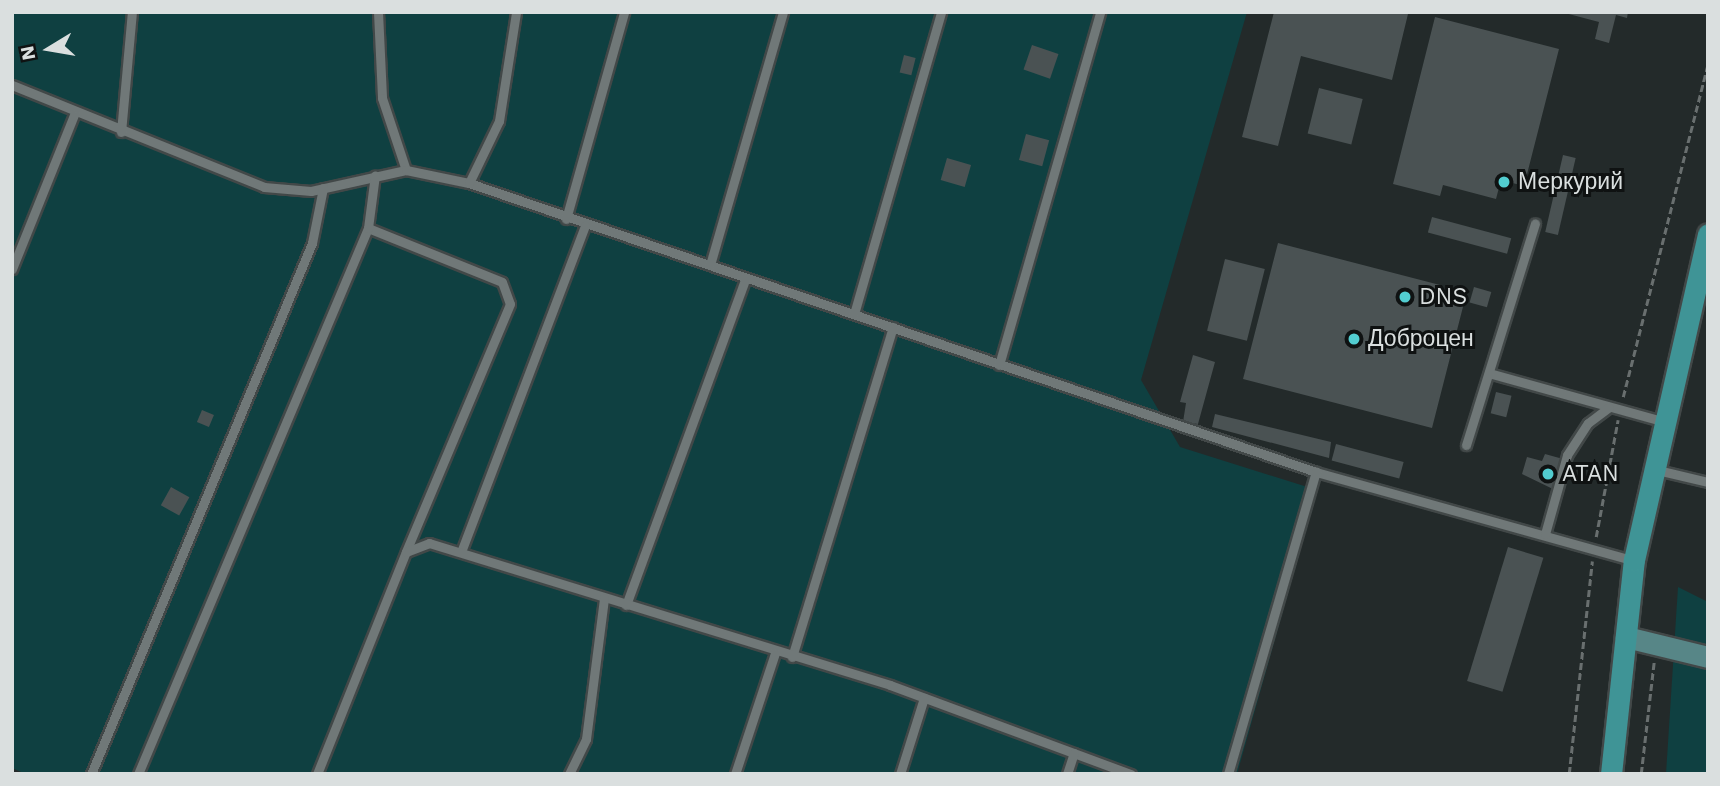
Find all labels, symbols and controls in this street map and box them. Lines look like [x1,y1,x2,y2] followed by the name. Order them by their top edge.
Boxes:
[14,14,84,84] north arrow
[15,44,41,62] text: N
[1518,168,1623,196] place label: Меркурий
[1496,174,1512,190] marker: Меркурий
[1419,283,1467,311] place label: DNS
[1397,289,1413,305] marker: DNS
[1368,325,1474,353] place label: Доброцен
[1346,331,1362,347] marker: Доброцен
[1562,460,1619,488] place label: ATAN
[1540,466,1556,482] marker: ATAN

